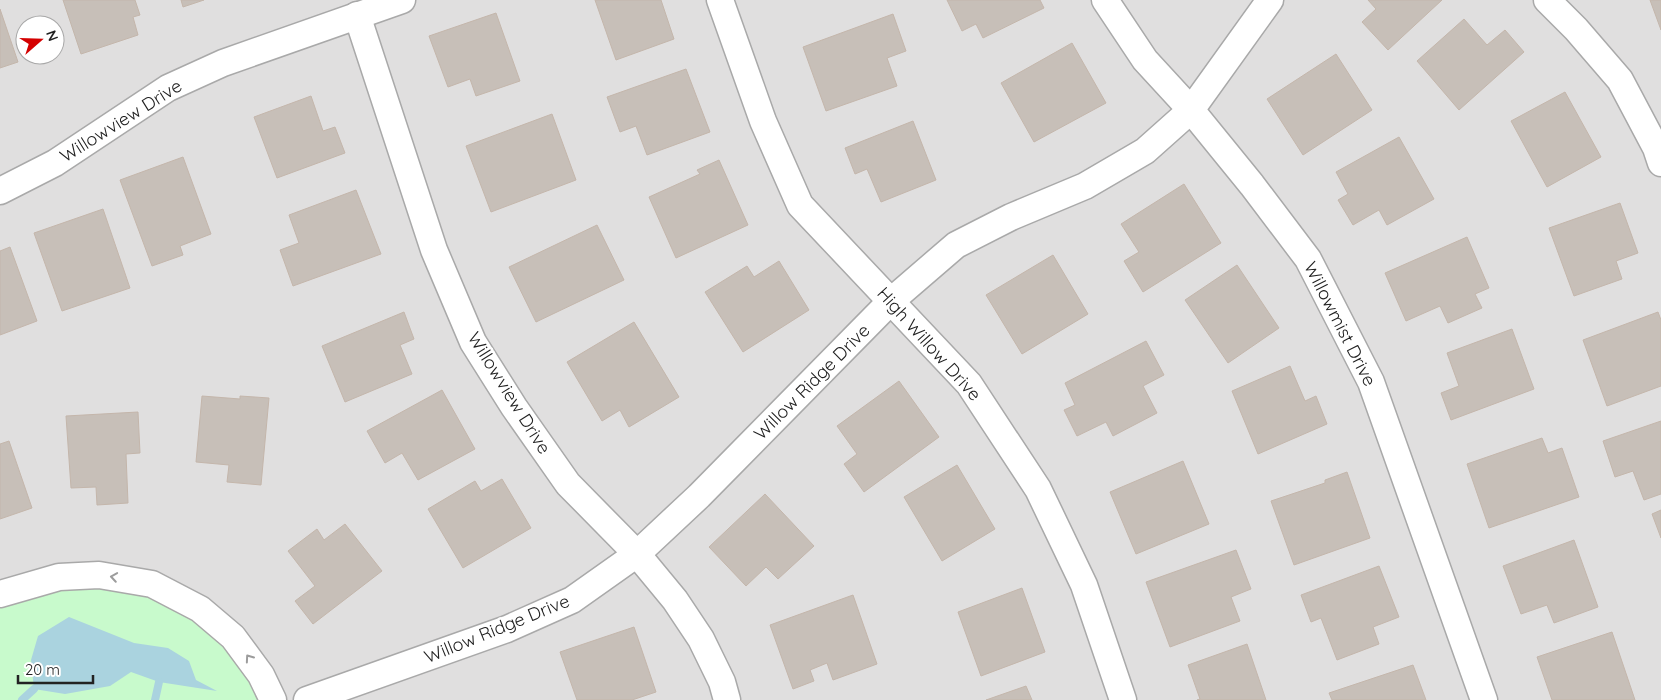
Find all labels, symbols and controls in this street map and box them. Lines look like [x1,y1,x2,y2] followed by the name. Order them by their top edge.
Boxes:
[15,15,65,65] north arrow
[42,28,62,43] text: N
[55,74,186,167] street label: Willowview Drive
[1299,258,1382,390] street label: Willowmist Drive
[872,282,986,405] street label: High Willow Drive
[749,319,874,444] street label: Willow Ridge Drive
[463,327,556,458] street label: Willowview Drive
[109,573,118,583] one-way arrow
[421,589,573,668] street label: Willow Ridge Drive
[18,652,92,684] scale bar
[246,655,254,664] one-way arrow
[25,660,60,679] text: 20 m

